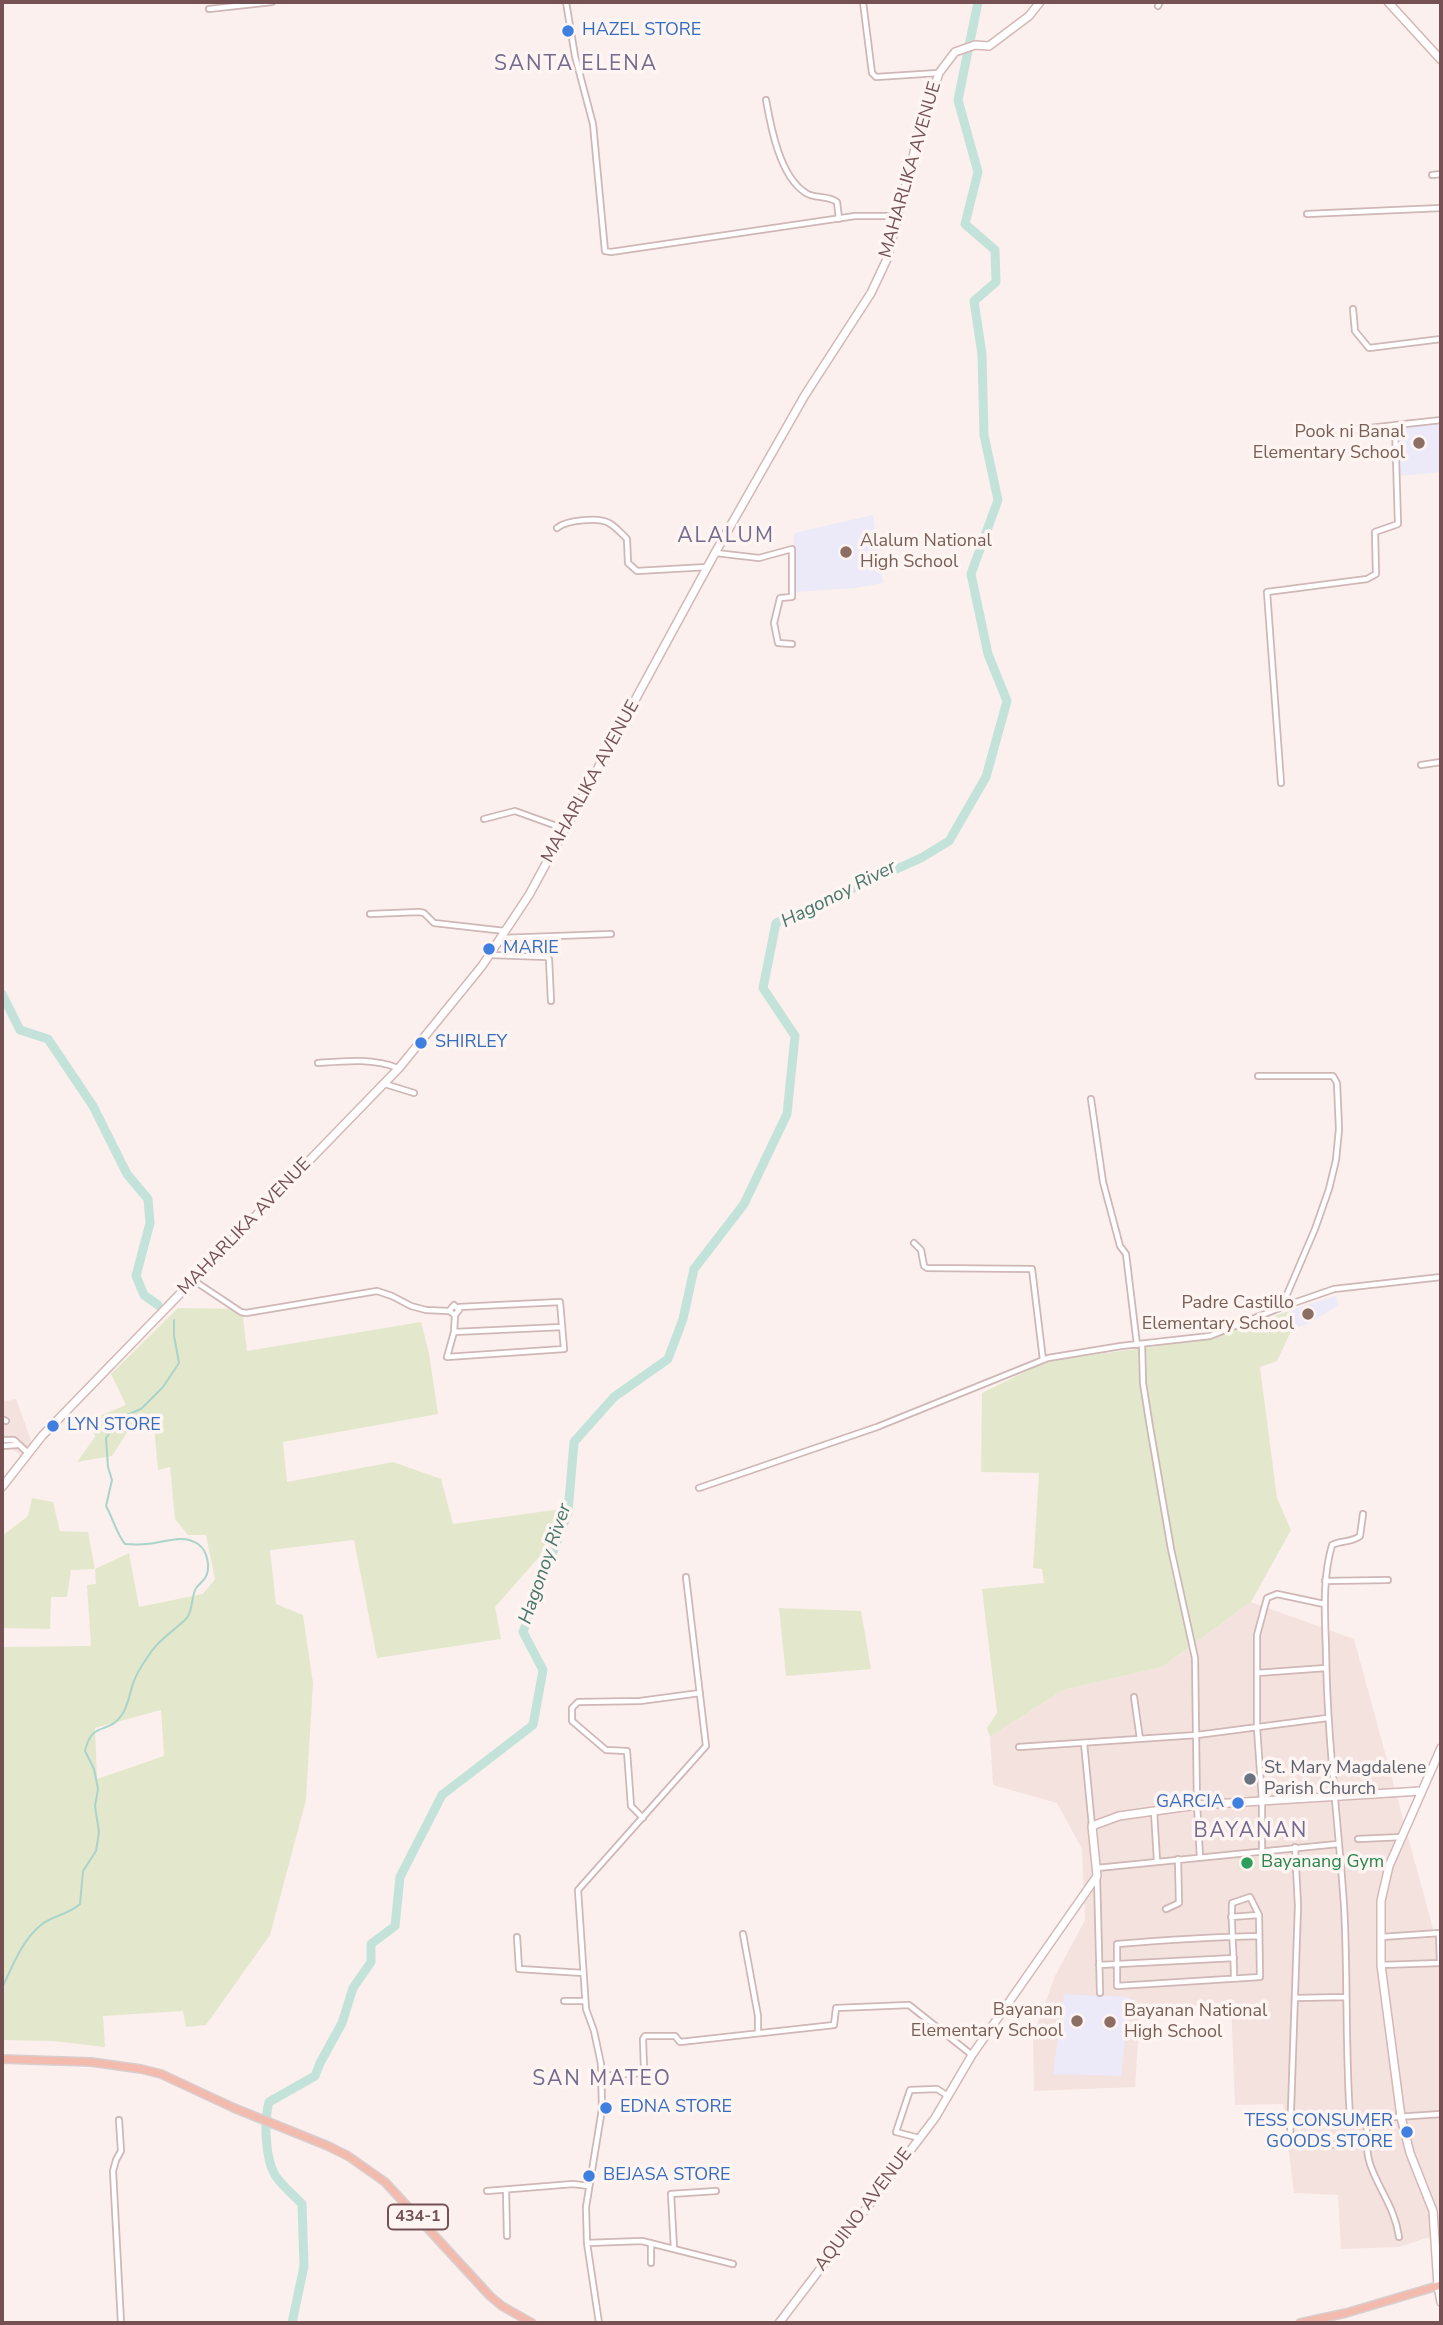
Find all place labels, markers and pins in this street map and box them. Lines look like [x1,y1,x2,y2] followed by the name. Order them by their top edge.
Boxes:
[582,20,701,42] place label: HAZEL STORE
[560,23,576,39] marker: HAZEL STORE
[1253,422,1405,464] place label: Pook ni Banal Elementary School
[1411,435,1427,451] marker: Pook ni Banal Elementary School
[860,531,992,574] place label: Alalum National High School
[838,544,854,560] marker: Alalum National High School
[503,938,559,960] place label: MARIE
[481,941,497,957] marker: MARIE
[435,1032,507,1054] place label: SHIRLEY
[413,1035,429,1051] marker: SHIRLEY
[1142,1293,1294,1336] place label: Padre Castillo Elementary School
[1300,1306,1316,1322] marker: Padre Castillo Elementary School
[67,1415,161,1437] place label: LYN STORE
[45,1418,61,1434] marker: LYN STORE
[1264,1758,1426,1800] place label: St. Mary Magdalene Parish Church
[1242,1771,1258,1787] marker: St. Mary Magdalene Parish Church
[1156,1792,1224,1814] place label: GARCIA
[1230,1795,1246,1811] marker: GARCIA
[1261,1852,1384,1874] place label: Bayanang Gym
[1239,1855,1255,1871] marker: Bayanang Gym
[911,2000,1063,2042] place label: Bayanan Elementary School
[1124,2001,1267,2044] place label: Bayanan National High School
[1069,2013,1085,2029] marker: Bayanan Elementary School
[1102,2014,1118,2030] marker: Bayanan National High School
[620,2097,732,2119] place label: EDNA STORE
[598,2100,614,2116] marker: EDNA STORE
[1244,2111,1393,2154] place label: TESS CONSUMER GOODS STORE
[1399,2124,1415,2140] marker: TESS CONSUMER GOODS STORE
[603,2165,731,2187] place label: BEJASA STORE
[581,2168,597,2184] marker: BEJASA STORE

